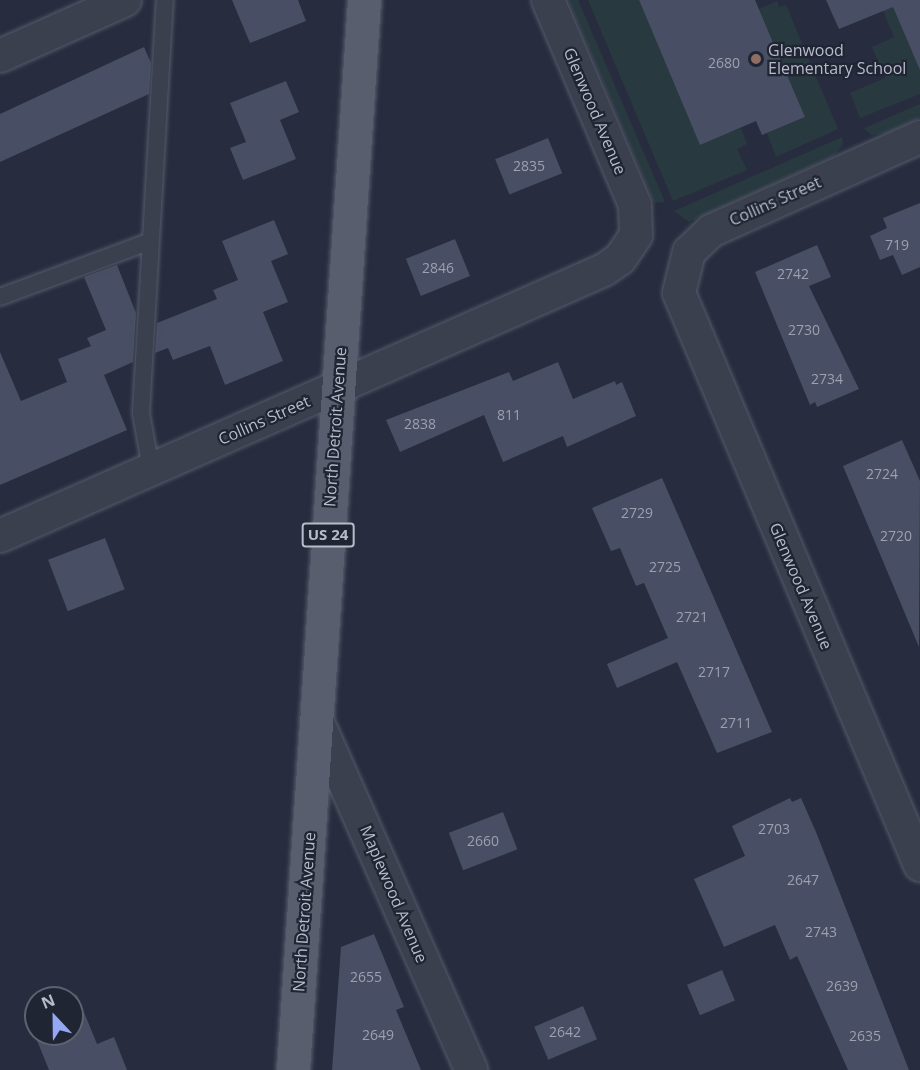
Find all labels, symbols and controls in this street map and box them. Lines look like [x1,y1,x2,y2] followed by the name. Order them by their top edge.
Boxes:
[768,40,906,78] place label: Glenwood Elementary School
[560,45,630,177] street label: Glenwood Avenue
[749,52,763,66] marker: Glenwood Elementary School
[708,55,740,71] house number: 2680
[513,158,545,174] house number: 2835
[726,172,824,230] street label: Collins Street
[885,237,909,253] house number: 719
[422,260,454,276] house number: 2846
[777,266,809,282] house number: 2742
[788,322,820,338] house number: 2730
[320,347,350,507] street label: North Detroit Avenue
[811,371,843,387] house number: 2734
[215,391,313,449] street label: Collins Street
[497,407,521,423] house number: 811
[404,416,436,432] house number: 2838
[866,466,898,482] house number: 2724
[621,505,653,521] house number: 2729
[766,520,836,652] street label: Glenwood Avenue
[301,523,355,547] road number: US 24
[880,528,912,544] house number: 2720
[649,559,681,575] house number: 2725
[676,609,708,625] house number: 2721
[698,664,730,680] house number: 2717
[720,715,752,731] house number: 2711
[758,821,790,837] house number: 2703
[356,822,432,966] street label: Maplewood Avenue
[289,832,319,992] street label: North Detroit Avenue
[467,833,499,849] house number: 2660
[787,872,819,888] house number: 2647
[805,924,837,940] house number: 2743
[350,969,382,985] house number: 2655
[826,978,858,994] house number: 2639
[24,986,84,1046] north arrow
[38,989,58,1014] text: N
[549,1024,581,1040] house number: 2642
[362,1027,394,1043] house number: 2649
[849,1028,881,1044] house number: 2635

